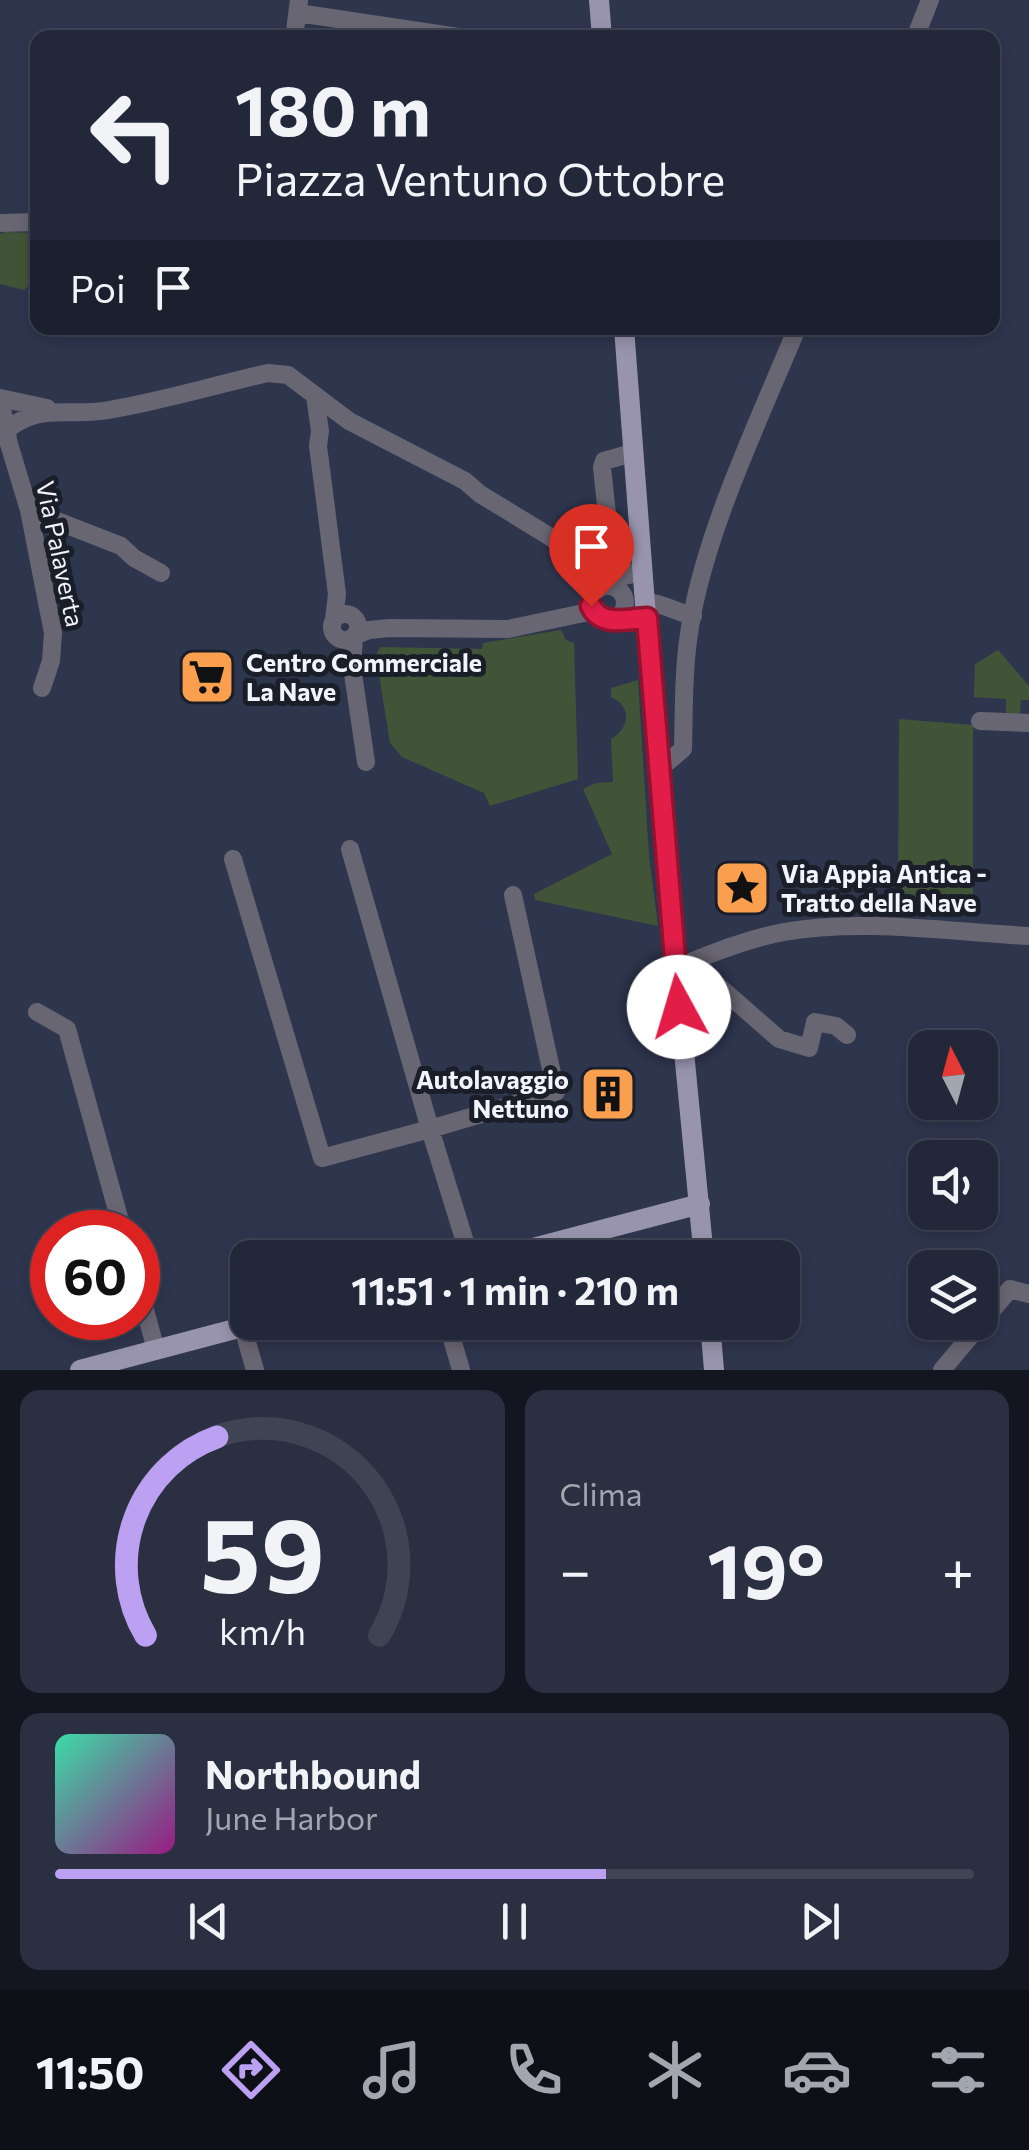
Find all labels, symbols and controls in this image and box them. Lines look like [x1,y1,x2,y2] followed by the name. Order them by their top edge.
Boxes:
[235,65,431,150] text: 180 m
[70,70,200,200] icon: left
[235,150,725,205] text: Piazza Ventuno Ottobre
[146,260,201,315] icon: arrive
[70,264,126,311] text: Poi
[31,478,91,629] street label: Via Palaverta
[549,504,634,607] pin
[564,519,619,574] icon: arrive
[177,647,237,707] supermarket icon: Centro Commerciale La Nave
[246,647,482,706] place label: Centro Commerciale La Nave
[712,858,772,918] place icon: Via Appia Antica - Tratto della Nave
[781,858,987,917] place label: Via Appia Antica - Tratto della Nave
[627,955,731,1059] position arrow
[908,1030,998,1120] north arrow
[908,1030,998,1340] map controls
[416,1064,569,1123] place label: Autolavaggio Nettuno
[578,1064,638,1124] building icon: Autolavaggio Nettuno
[908,1140,998,1230] button: sound
[30,1210,160,1340] speed limit sign: 60
[908,1250,998,1340] button: layers
[351,1266,679,1313] text: 11:51 · 1 min · 210 m
[560,1473,642,1513] text: Clima
[200,1487,325,1614] text: 59
[707,1523,825,1614] text: 19°
[560,1535,591,1602] text: −
[942,1535,974,1602] text: +
[219,1609,306,1652] text: km/h
[205,1750,421,1797] text: Northbound
[205,1797,378,1837] text: June Harbor
[181,1894,236,1949] icon: previous
[487,1894,542,1949] icon: pause
[793,1894,848,1949] icon: next
[216,2035,286,2105] icon: directions
[357,2035,427,2105] icon: music
[499,2035,569,2105] icon: phone
[640,2035,710,2105] icon: climate
[782,2035,852,2105] icon: car
[923,2035,993,2105] icon: filters
[36,2043,144,2098] text: 11:50

